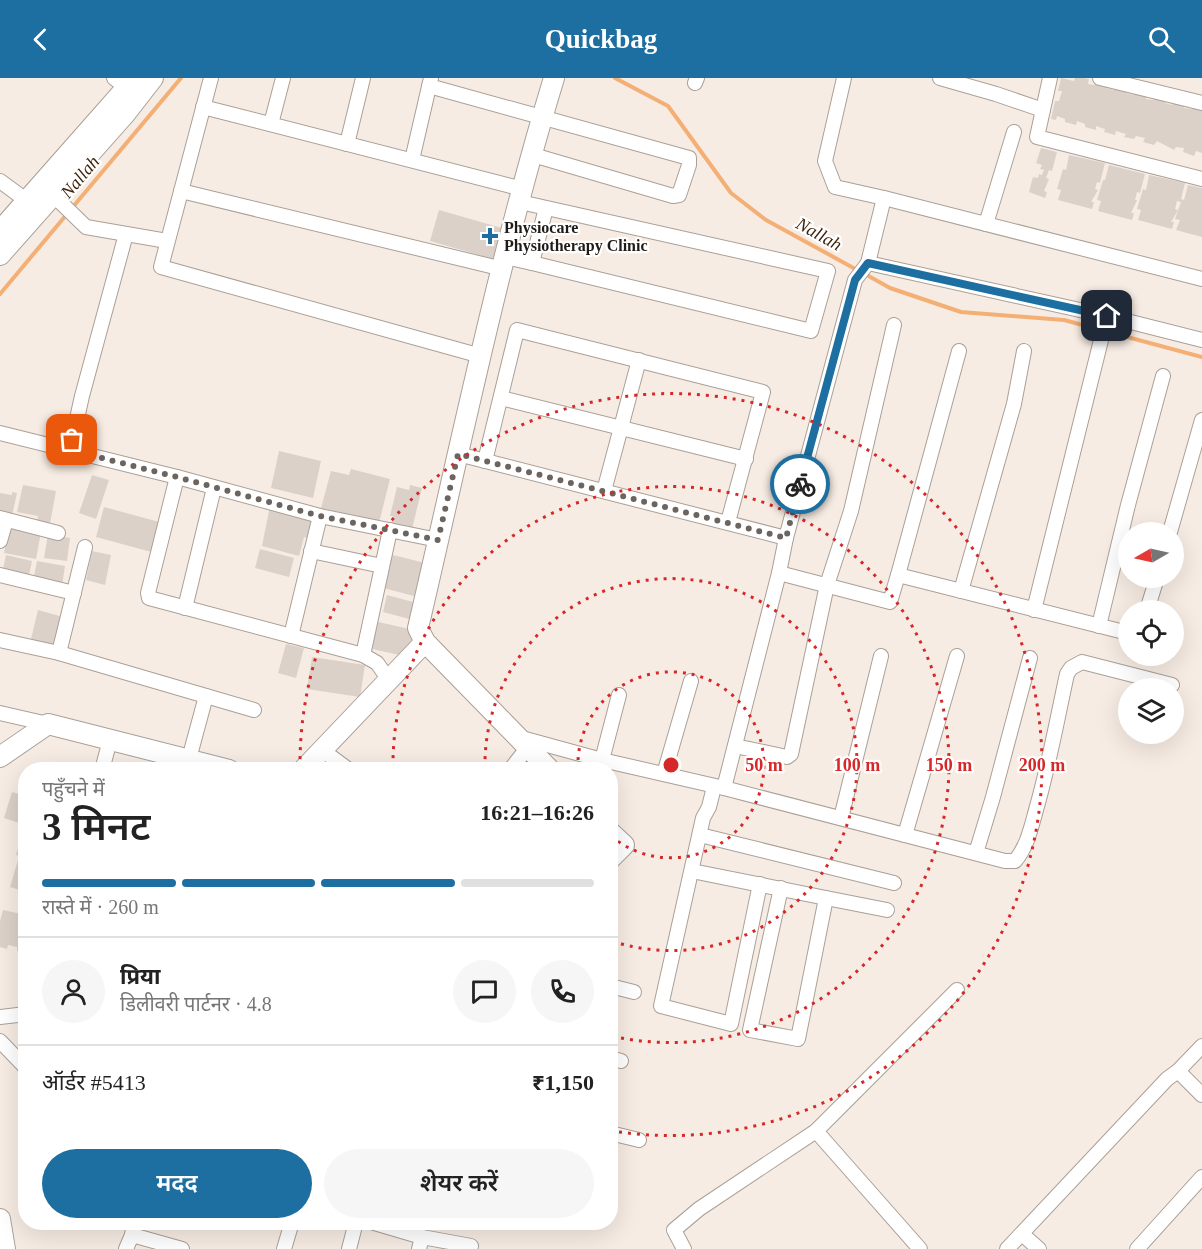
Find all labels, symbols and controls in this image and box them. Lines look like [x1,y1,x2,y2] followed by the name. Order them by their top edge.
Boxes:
[24,23,57,56] icon: back
[1145,23,1178,56] icon: search
[545,24,657,54] text: Quickbag
[56,152,103,203] water label: Nallah
[792,213,845,255] water label: Nallah
[504,219,648,255] place label: Physiocare Physiotherapy Clinic
[481,227,499,245] marker: Physiocare Physiotherapy Clinic
[1081,290,1132,341] pin
[1090,299,1123,332] icon: home
[46,414,97,465] pin
[55,423,88,456] icon: bag
[770,454,830,514] courier
[784,468,817,501] icon: bike
[1118,522,1184,588] north arrow
[1118,522,1184,744] map controls
[1118,600,1184,666] button: locate
[1118,678,1184,744] button: layers
[661,755,681,775] centre of rings
[745,755,783,775] text: 50 m
[834,755,880,775] text: 100 m
[926,755,972,775] text: 150 m
[1019,755,1065,775] text: 200 m
[42,778,105,800] text: पहुँचने में
[480,800,594,825] text: 16:21–16:26
[42,805,150,848] text: 3 मिनट
[42,896,159,918] text: रास्ते में · 260 m
[42,960,105,1023] button: person
[453,960,516,1023] button: chat
[531,960,594,1023] button: phone
[120,964,160,989] text: प्रिया
[120,993,272,1015] text: डिलीवरी पार्टनर · 4.8
[42,1070,146,1095] text: ऑर्डर #5413
[532,1070,594,1095] text: ₹1,150
[42,1149,312,1218] button: मदद
[324,1149,594,1218] button: शेयर करें

